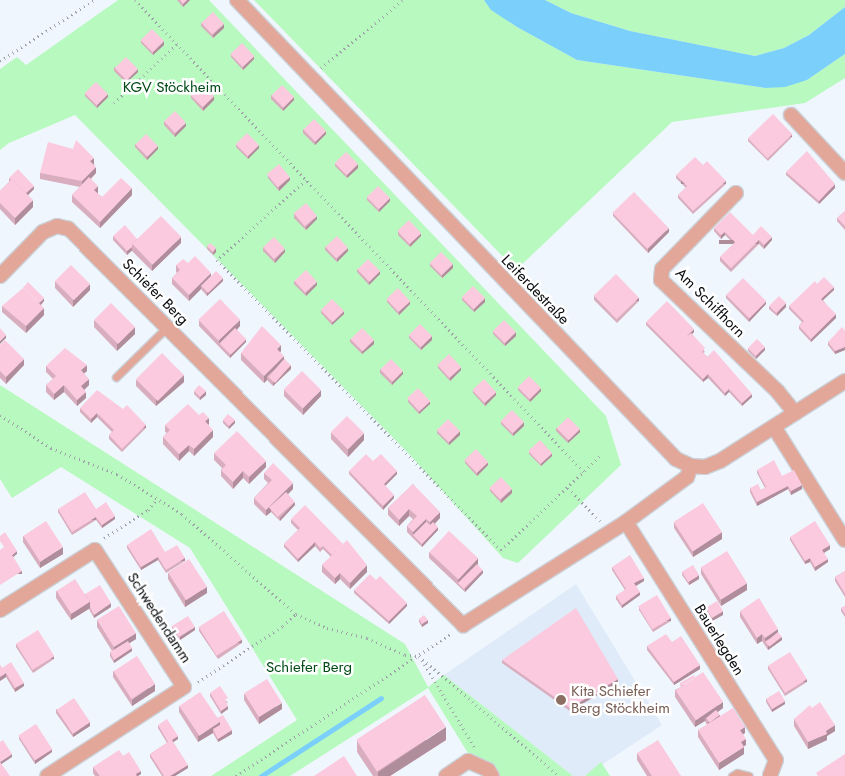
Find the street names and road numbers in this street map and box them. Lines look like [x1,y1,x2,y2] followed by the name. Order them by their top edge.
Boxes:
[497,251,573,329] street label: Leiferdestraße
[118,255,192,329] street label: Schiefer Berg
[671,264,749,342] street label: Am Schiffhorn
[123,569,195,667] street label: Schwedendamm
[690,601,748,679] street label: Bauerlegden

